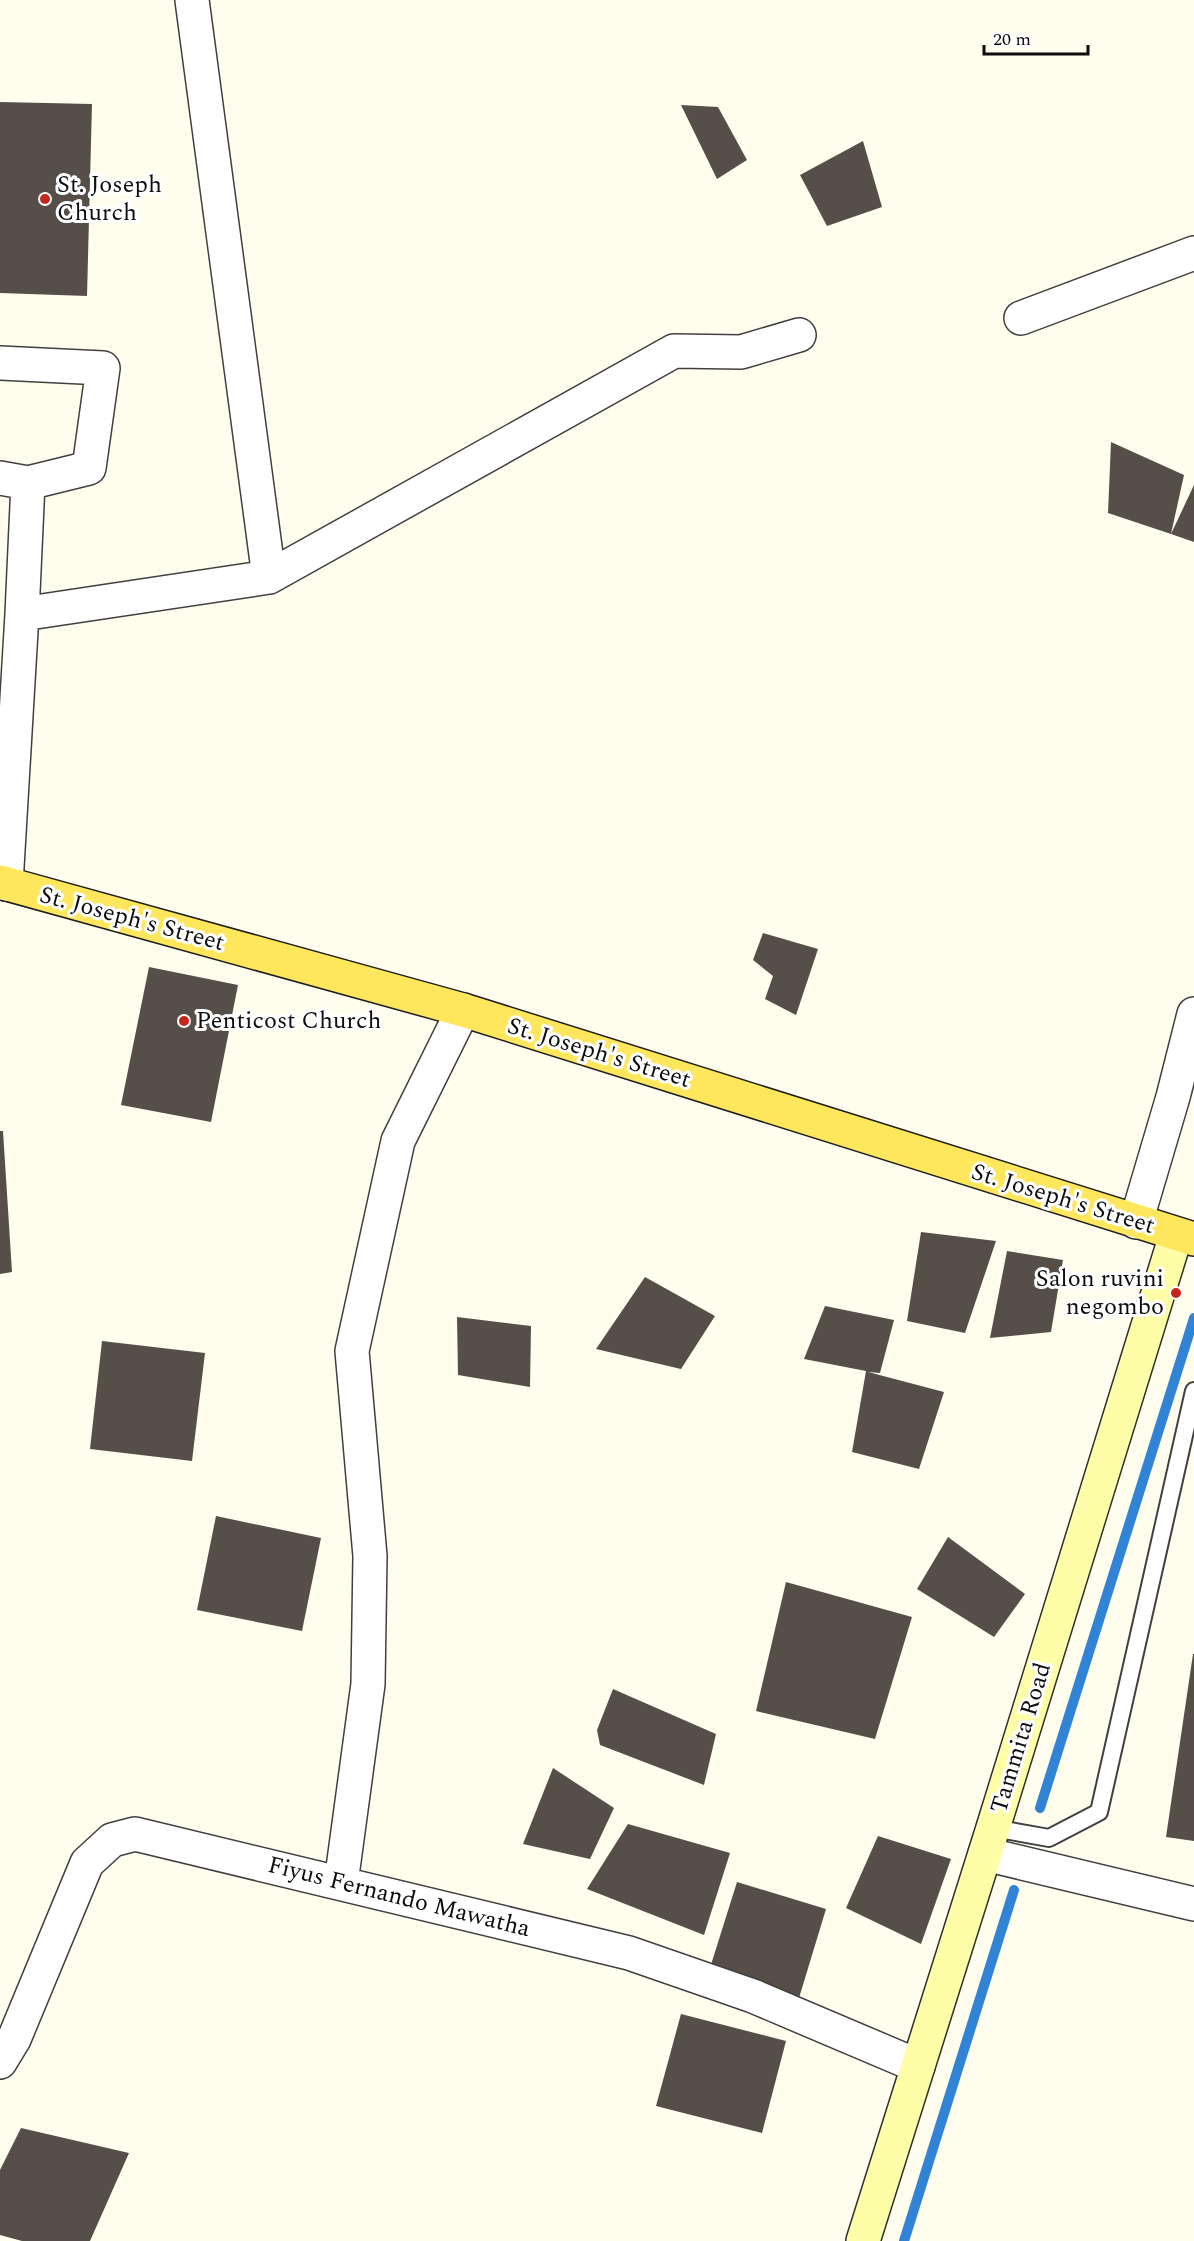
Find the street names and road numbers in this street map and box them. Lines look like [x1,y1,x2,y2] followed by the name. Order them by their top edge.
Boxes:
[35,877,229,961] street label: St. Joseph's Street
[503,1008,695,1098] street label: St. Joseph's Street
[967,1154,1159,1244] street label: St. Joseph's Street
[981,1658,1061,1818] street label: Tammita Road
[264,1847,534,1947] street label: Fiyus Fernando Mawatha

